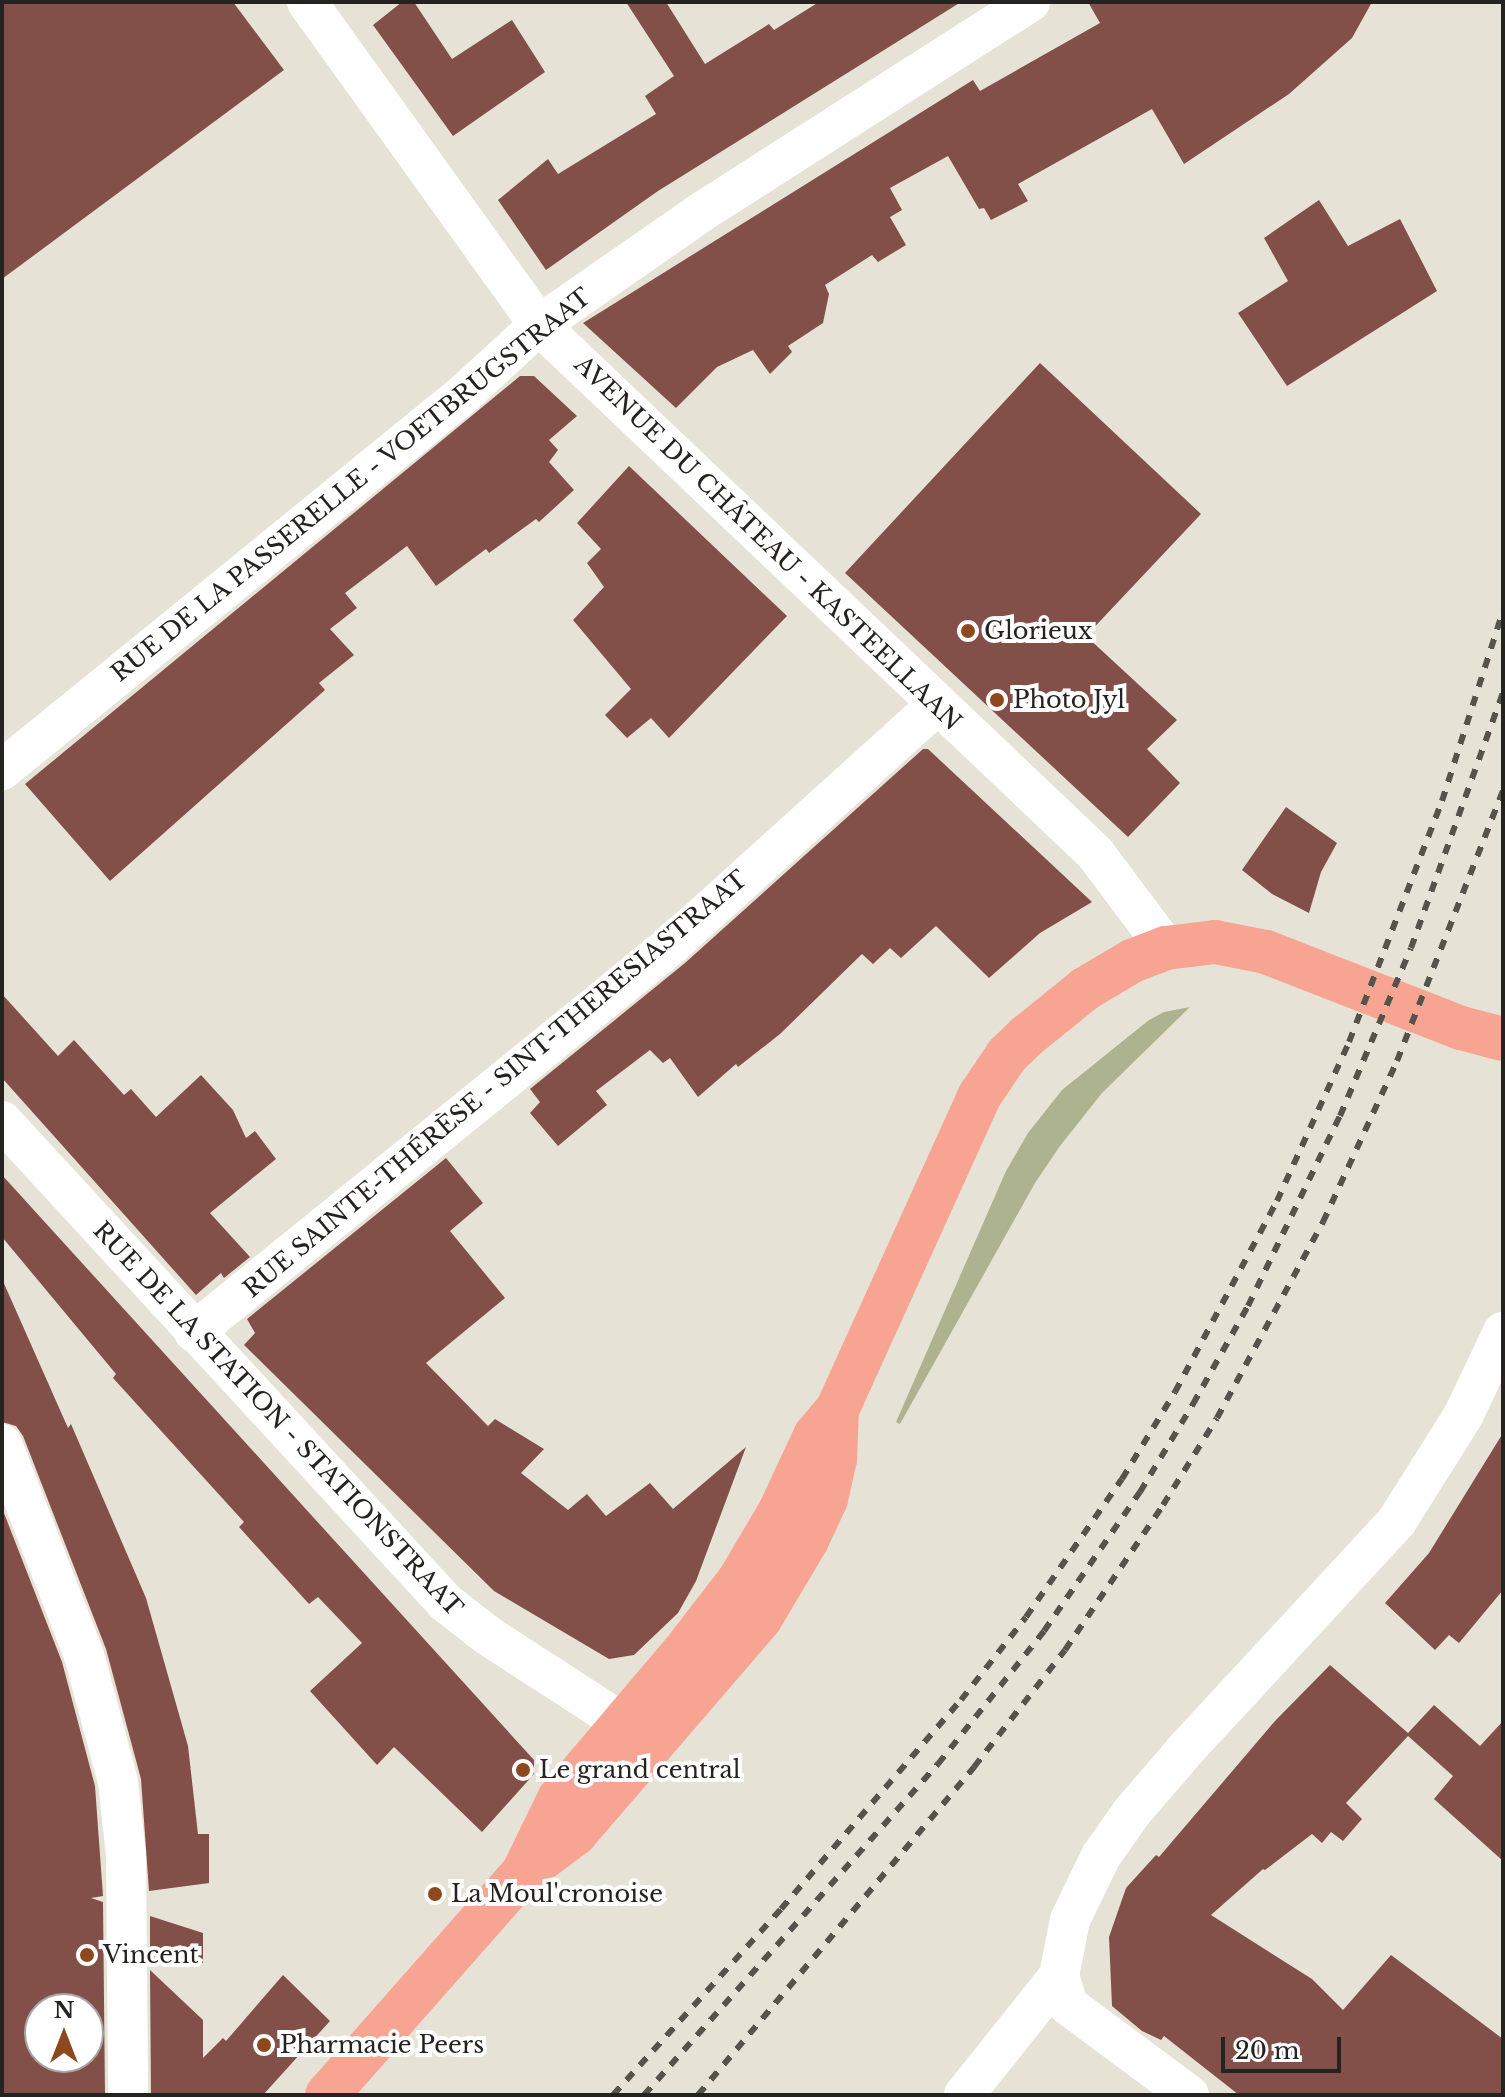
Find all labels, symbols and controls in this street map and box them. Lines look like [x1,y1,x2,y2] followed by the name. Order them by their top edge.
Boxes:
[105,282,597,688] street label: RUE DE LA PASSERELLE - VOETBRUGSTRAAT
[569,350,967,736] street label: AVENUE DU CHÂTEAU - KASTEELLAAN
[984,617,1092,645] place label: Glorieux
[959,622,977,640] marker: Glorieux
[1013,686,1125,714] place label: Photo Jyl
[988,691,1006,709] marker: Photo Jyl
[237,865,753,1303] street label: RUE SAINTE-THÉRÈSE - SINT-THERESIASTRAAT
[87,1216,469,1622] street label: RUE DE LA STATION - STATIONSTRAAT
[539,1756,741,1784] place label: Le grand central
[514,1761,532,1779] marker: Le grand central
[451,1880,663,1908] place label: La Moul'cronoise
[426,1885,444,1903] marker: La Moul'cronoise
[103,1941,199,1969] place label: Vincent
[78,1946,96,1964] marker: Vincent
[24,1993,104,2073] north arrow
[54,1997,74,2024] text: N
[1225,2021,1345,2071] scale bar
[280,2031,484,2059] place label: Pharmacie Peers
[255,2036,273,2054] marker: Pharmacie Peers
[1235,2036,1300,2065] text: 20 m

